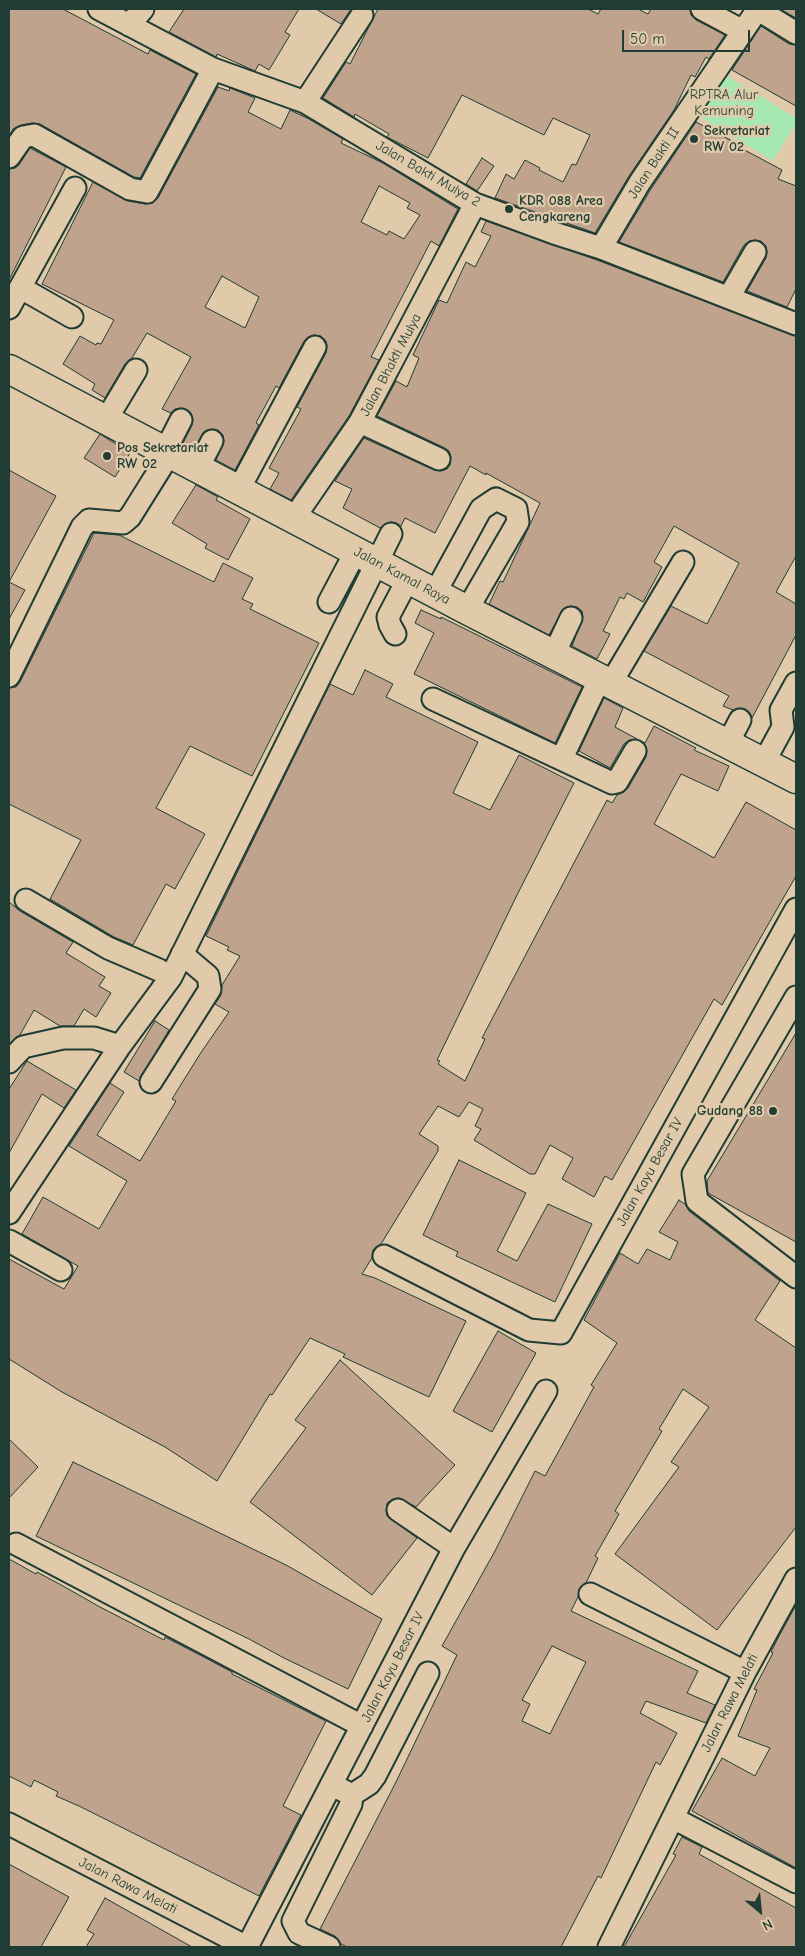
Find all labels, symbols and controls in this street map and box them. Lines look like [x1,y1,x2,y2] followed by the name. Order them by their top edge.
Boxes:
[625,20,752,52] scale bar
[630,30,665,48] text: 50 m
[690,87,758,120] park label: RPTRA Alur Kemuning
[704,123,770,156] place label: Sekretariat RW 02
[625,124,683,202] street label: Jalan Bakti II
[688,133,700,145] marker: Sekretariat RW 02
[373,137,483,211] street label: Jalan Bakti Mulya 2
[519,193,603,226] place label: KDR 088 Area Cengkareng
[503,203,515,215] marker: KDR 088 Area Cengkareng
[357,311,425,419] street label: Jalan Bhakti Mulya
[117,440,208,472] place label: Pos Sekretariat RW 02
[101,450,113,462] marker: Pos Sekretariat RW 02
[351,544,453,608] street label: Jalan Kamal Raya
[697,1103,763,1119] place label: Gudang 88
[767,1105,779,1117] marker: Gudang 88
[613,1115,687,1229] street label: Jalan Kayu Besar IV
[358,1609,428,1725] street label: Jalan Kayu Besar IV
[698,1651,762,1755] street label: Jalan Rawa Melati
[76,1854,180,1918] street label: Jalan Rawa Melati
[735,1886,785,1936] north arrow
[759,1915,775,1934] text: N

